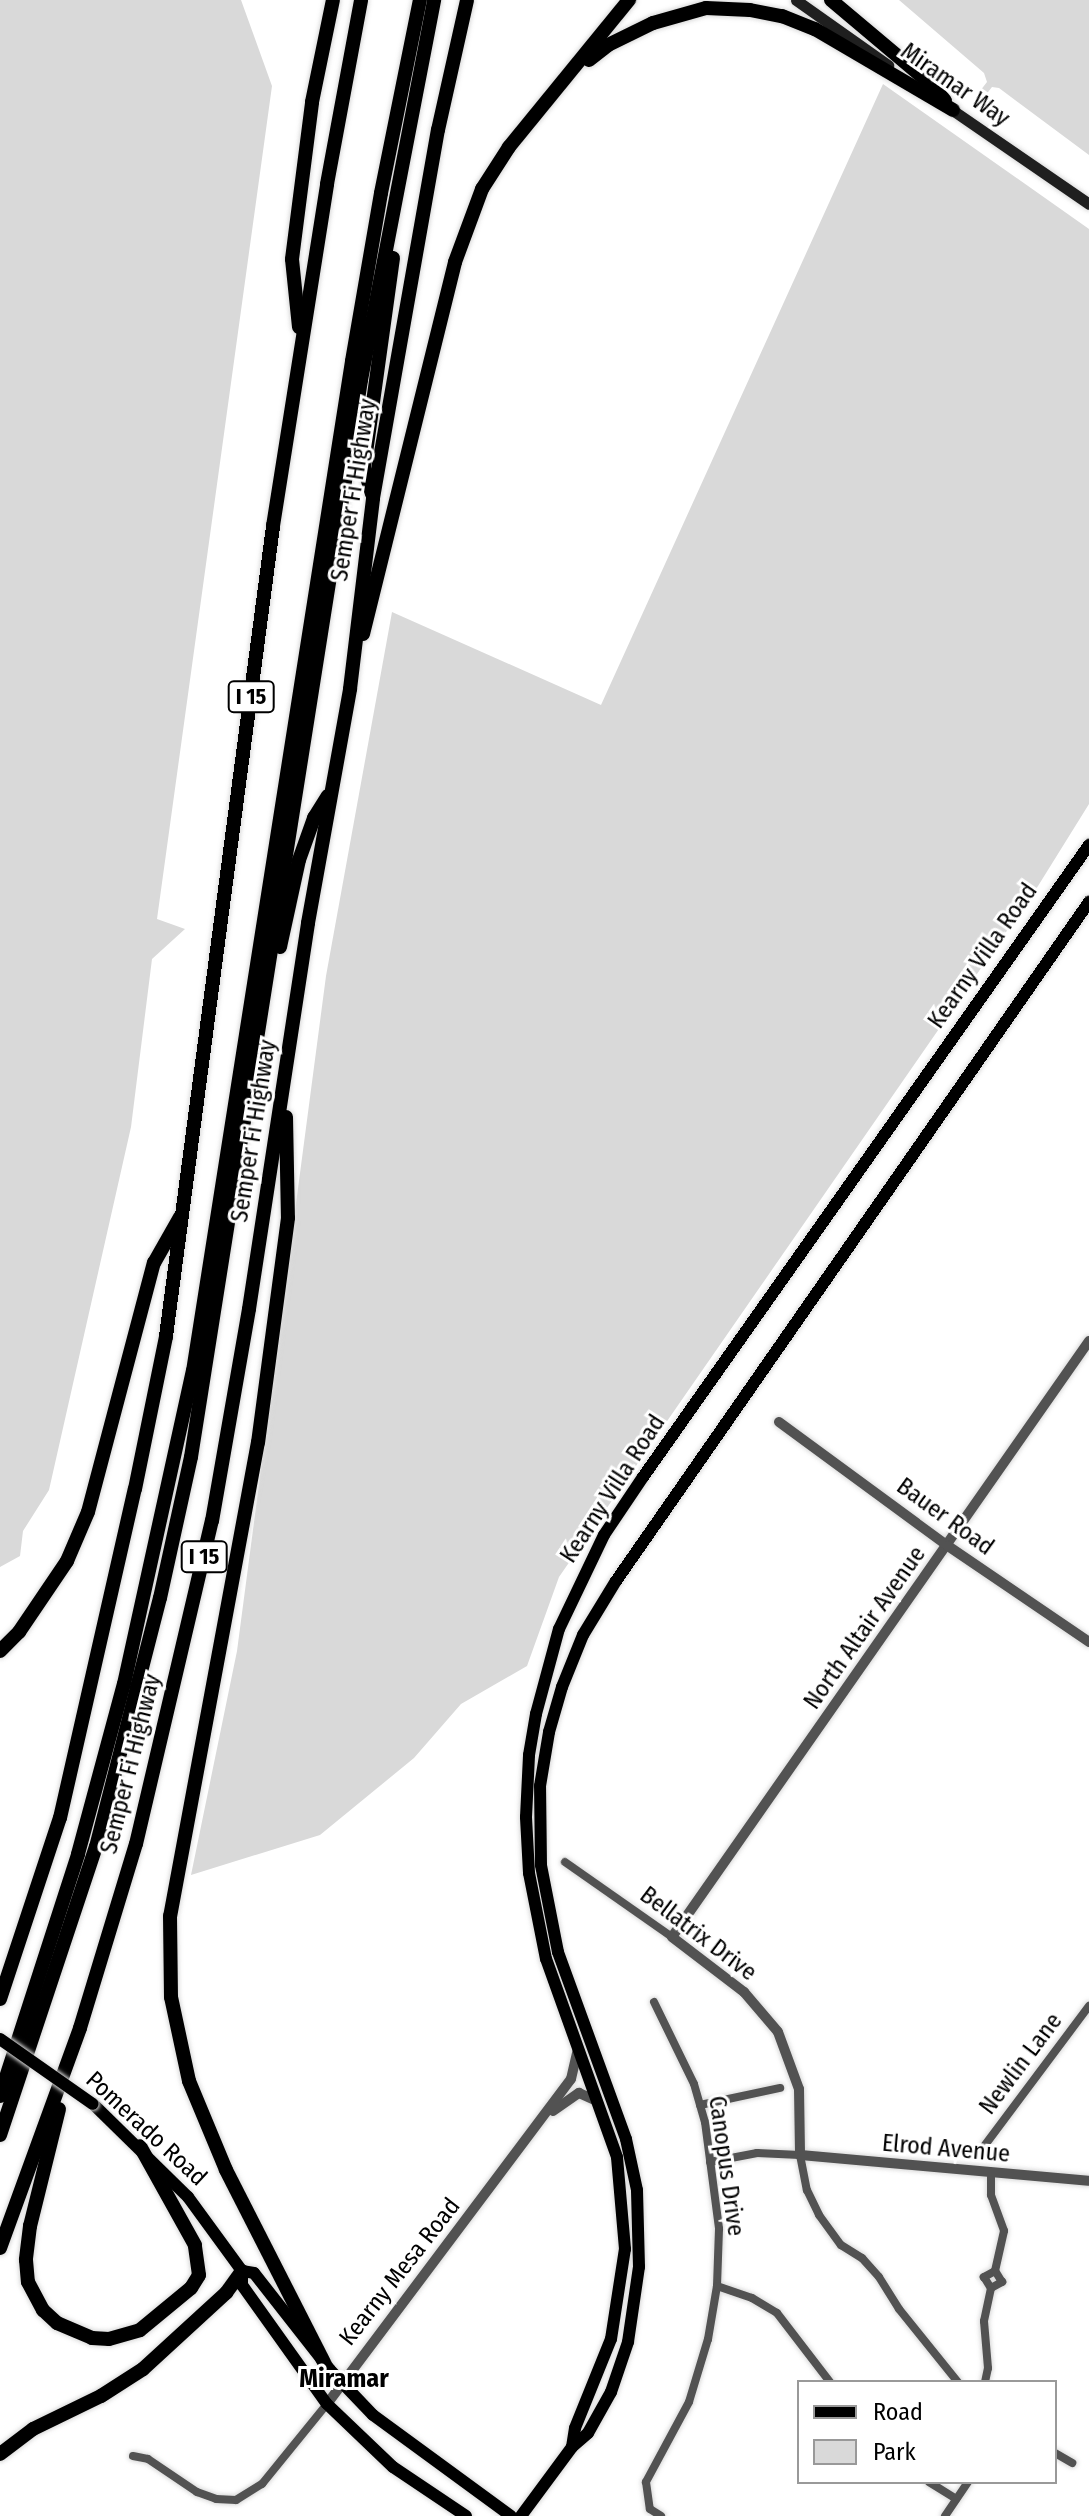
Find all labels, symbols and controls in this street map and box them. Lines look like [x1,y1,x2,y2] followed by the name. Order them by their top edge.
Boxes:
[895,37,1015,133] street label: Miramar Way
[325,397,383,583] street label: Semper Fi Highway
[227,679,275,715] road number: I 15
[922,878,1044,1034] street label: Kearny Villa Road
[225,1038,283,1224] street label: Semper Fi Highway
[554,1409,672,1569] street label: Kearny Villa Road
[891,1472,999,1562] street label: Bauer Road
[180,1539,228,1575] road number: I 15
[798,1541,932,1715] street label: North Altair Avenue
[95,1671,167,1857] street label: Semper Fi Highway
[634,1881,762,1987] street label: Bellatrix Drive
[974,2008,1068,2120] street label: Newlin Lane
[79,2066,213,2192] street label: Pomerado Road
[702,2094,750,2238] street label: Canopus Drive
[881,2129,1011,2169] street label: Elrod Avenue
[334,2193,466,2351] street label: Kearny Mesa Road
[299,2363,389,2395] district label: Miramar
[797,2380,1057,2484] legend
[873,2398,923,2426] text: Road
[873,2438,916,2466] text: Park

